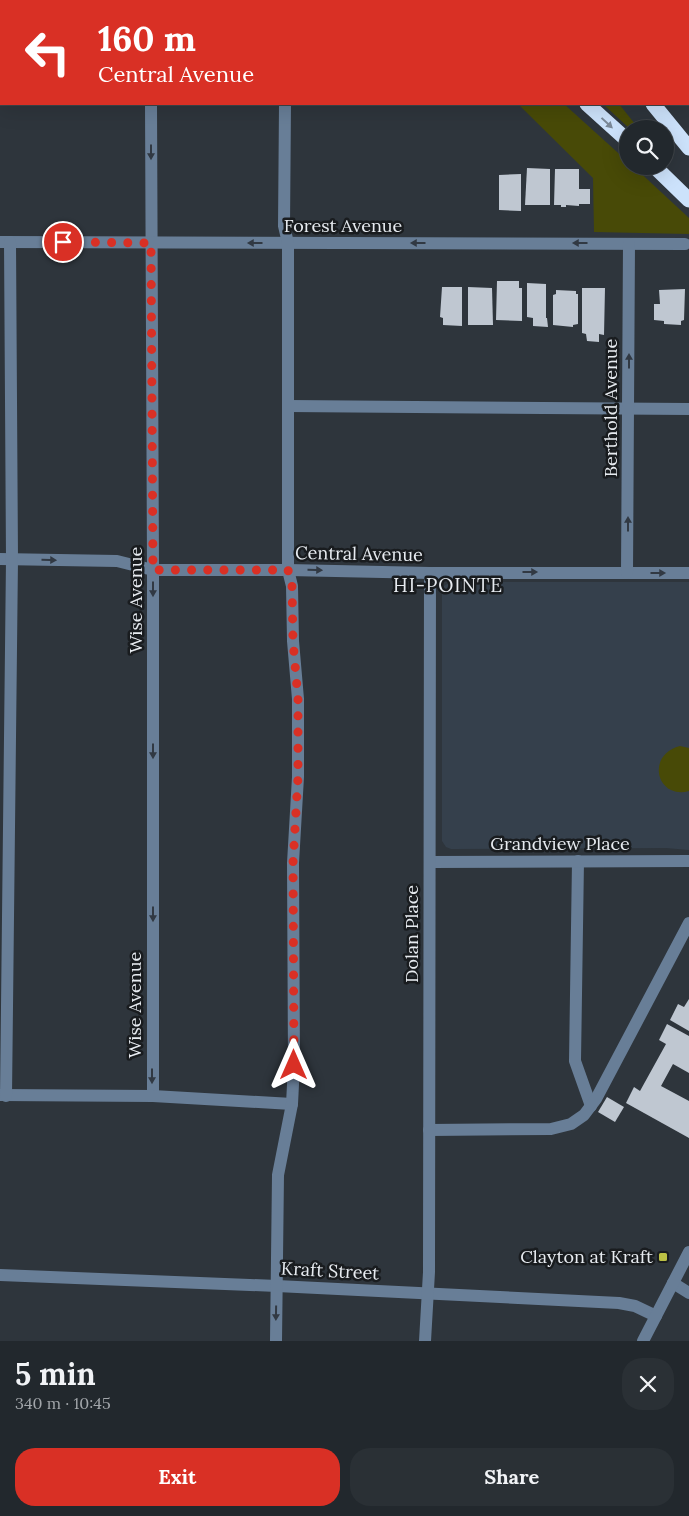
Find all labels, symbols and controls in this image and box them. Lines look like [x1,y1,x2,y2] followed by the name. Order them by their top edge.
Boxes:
[98,16,196,61] text: 160 m
[15,20,80,85] icon: left
[98,60,254,88] text: Central Avenue
[601,117,613,129] one-way arrow
[619,120,674,175] map controls
[619,120,674,175] button: search
[147,145,155,161] one-way arrow
[284,214,403,237] street label: Forest Avenue
[42,221,84,263] pin
[49,228,77,256] icon: arrive
[247,239,263,247] one-way arrow
[410,239,426,247] one-way arrow
[572,239,588,247] one-way arrow
[599,338,622,477] street label: Berthold Avenue
[625,353,633,369] one-way arrow
[624,516,632,532] one-way arrow
[295,541,423,566] street label: Central Avenue
[124,546,147,653] street label: Wise Avenue
[41,556,57,564] one-way arrow
[307,567,323,575] one-way arrow
[522,568,538,576] one-way arrow
[650,569,666,577] one-way arrow
[393,573,503,597] district label: HI-POINTE
[149,581,157,597] one-way arrow
[149,744,157,760] one-way arrow
[490,832,630,855] street label: Grandview Place
[400,885,423,983] street label: Dolan Place
[149,906,157,922] one-way arrow
[123,951,146,1058] street label: Wise Avenue
[267,1038,319,1090] position arrow
[148,1069,156,1085] one-way arrow
[520,1245,653,1268] place label: Clayton at Kraft
[657,1251,669,1263] marker: Clayton at Kraft
[280,1256,380,1285] street label: Kraft Street
[272,1306,280,1322] one-way arrow
[15,1355,96,1393] text: 5 min
[622,1358,674,1410] button: close
[15,1393,111,1413] text: 340 m · 10:45
[15,1448,340,1506] button: Exit
[350,1448,674,1506] button: Share

